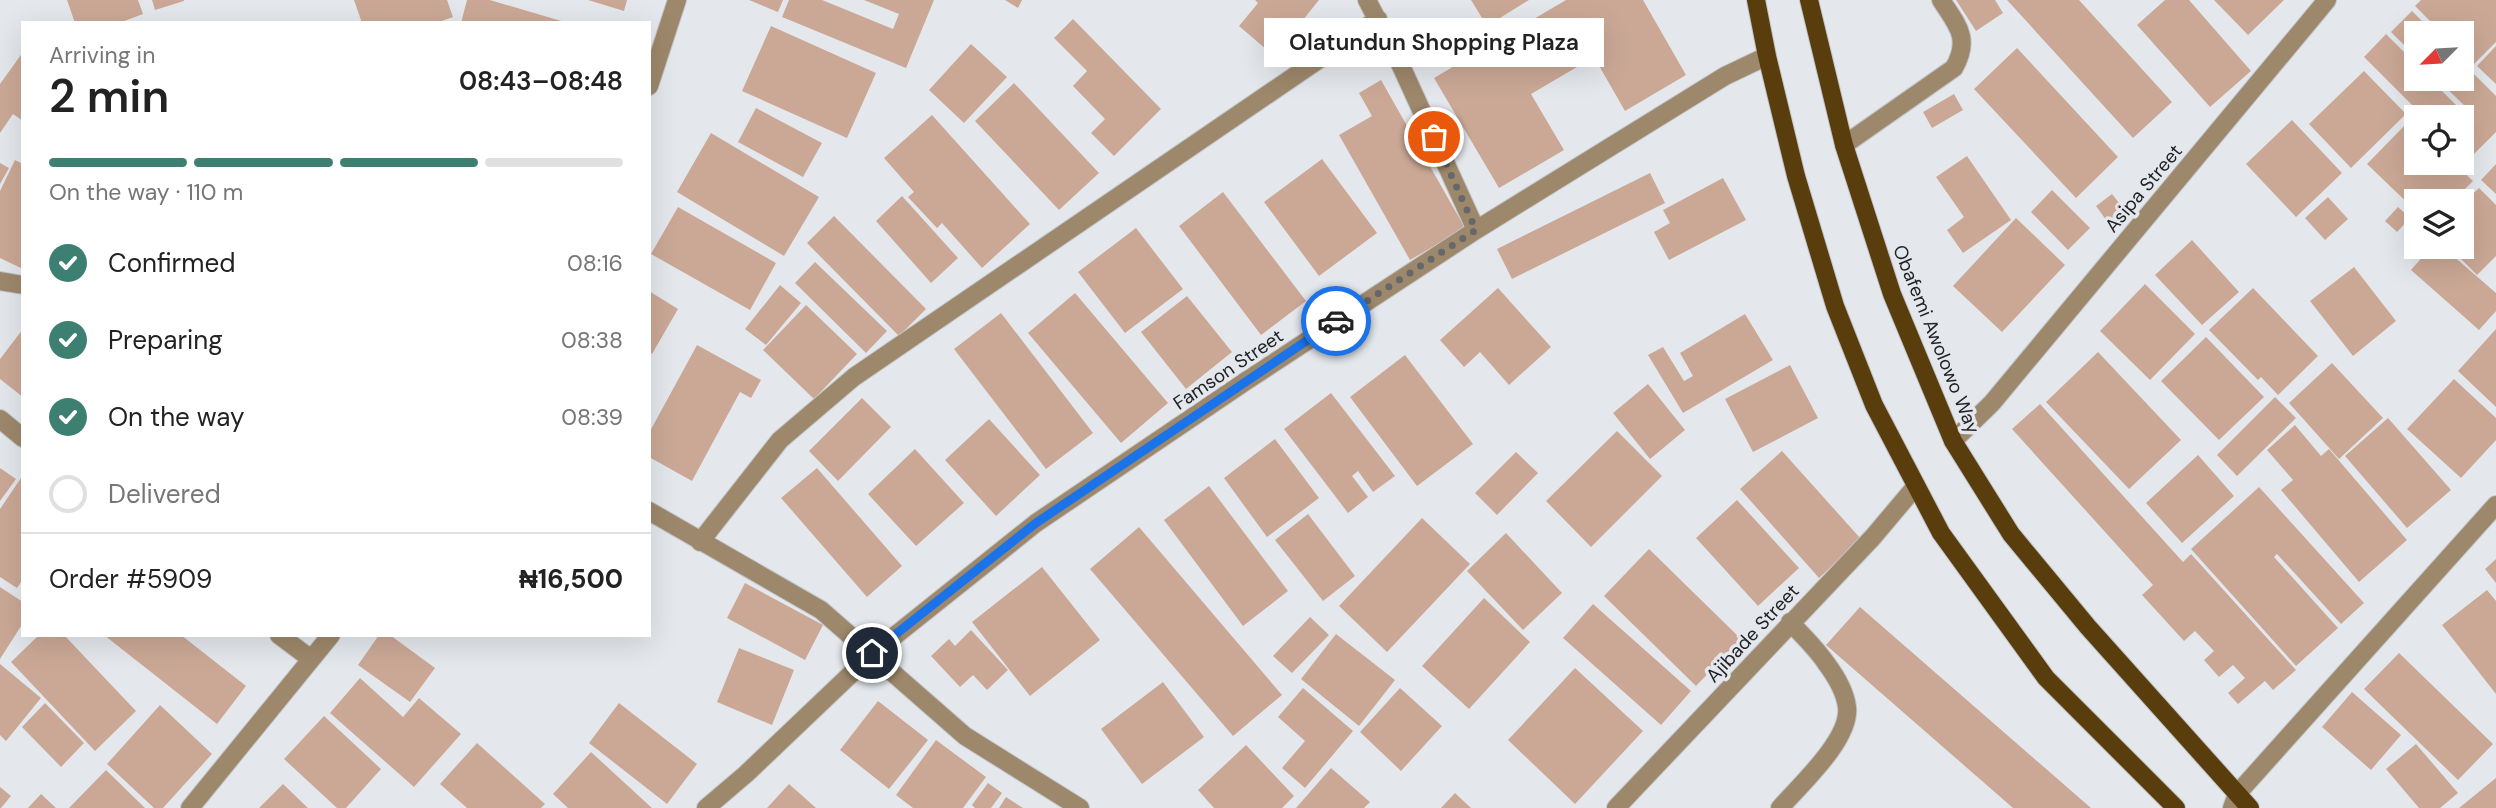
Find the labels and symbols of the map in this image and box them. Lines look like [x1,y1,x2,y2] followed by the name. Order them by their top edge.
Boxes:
[1264,18,1604,67] callout: Olatundun Shopping Plaza
[2404,21,2474,91] north arrow
[1404,107,1464,167] pin
[2099,139,2188,238] street label: Asipa Street
[1887,241,1986,438] street label: Obafemi Awolowo Way
[1301,286,1371,356] courier
[1168,323,1288,415] street label: Famson Street
[1700,579,1804,688] street label: Ajibade Street
[842,623,902,683] pin

